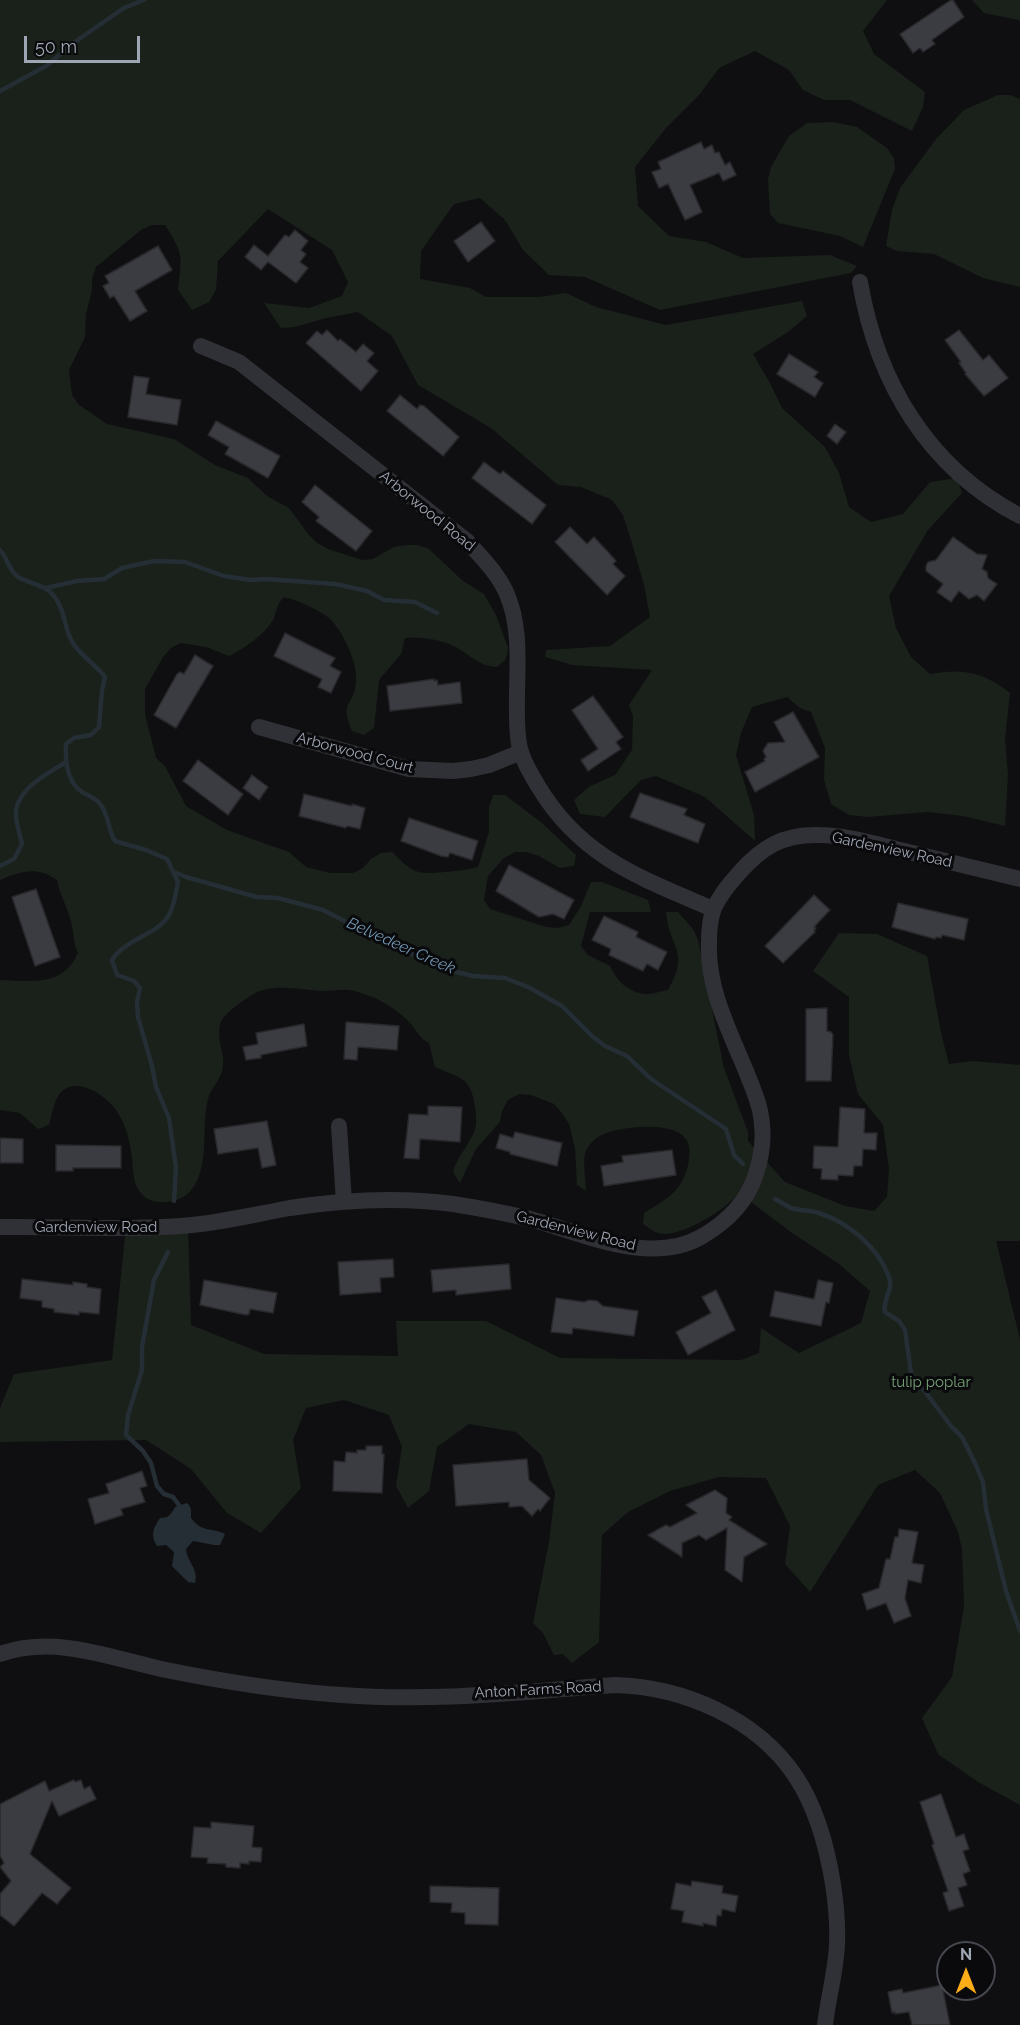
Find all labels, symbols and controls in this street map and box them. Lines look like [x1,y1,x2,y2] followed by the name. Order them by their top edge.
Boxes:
[27,24,142,62] scale bar
[35,36,77,57] text: 50 m
[376,467,478,555] street label: Arborwood Road
[295,729,415,777] street label: Arborwood Court
[830,828,954,872] street label: Gardenview Road
[344,914,458,978] water label: Belvedeer Creek
[514,1207,638,1255] street label: Gardenview Road
[35,1218,157,1236] street label: Gardenview Road
[891,1373,971,1391] park label: tulip poplar
[474,1678,602,1702] street label: Anton Farms Road
[936,1941,996,2001] north arrow
[960,1945,972,1964] text: N

